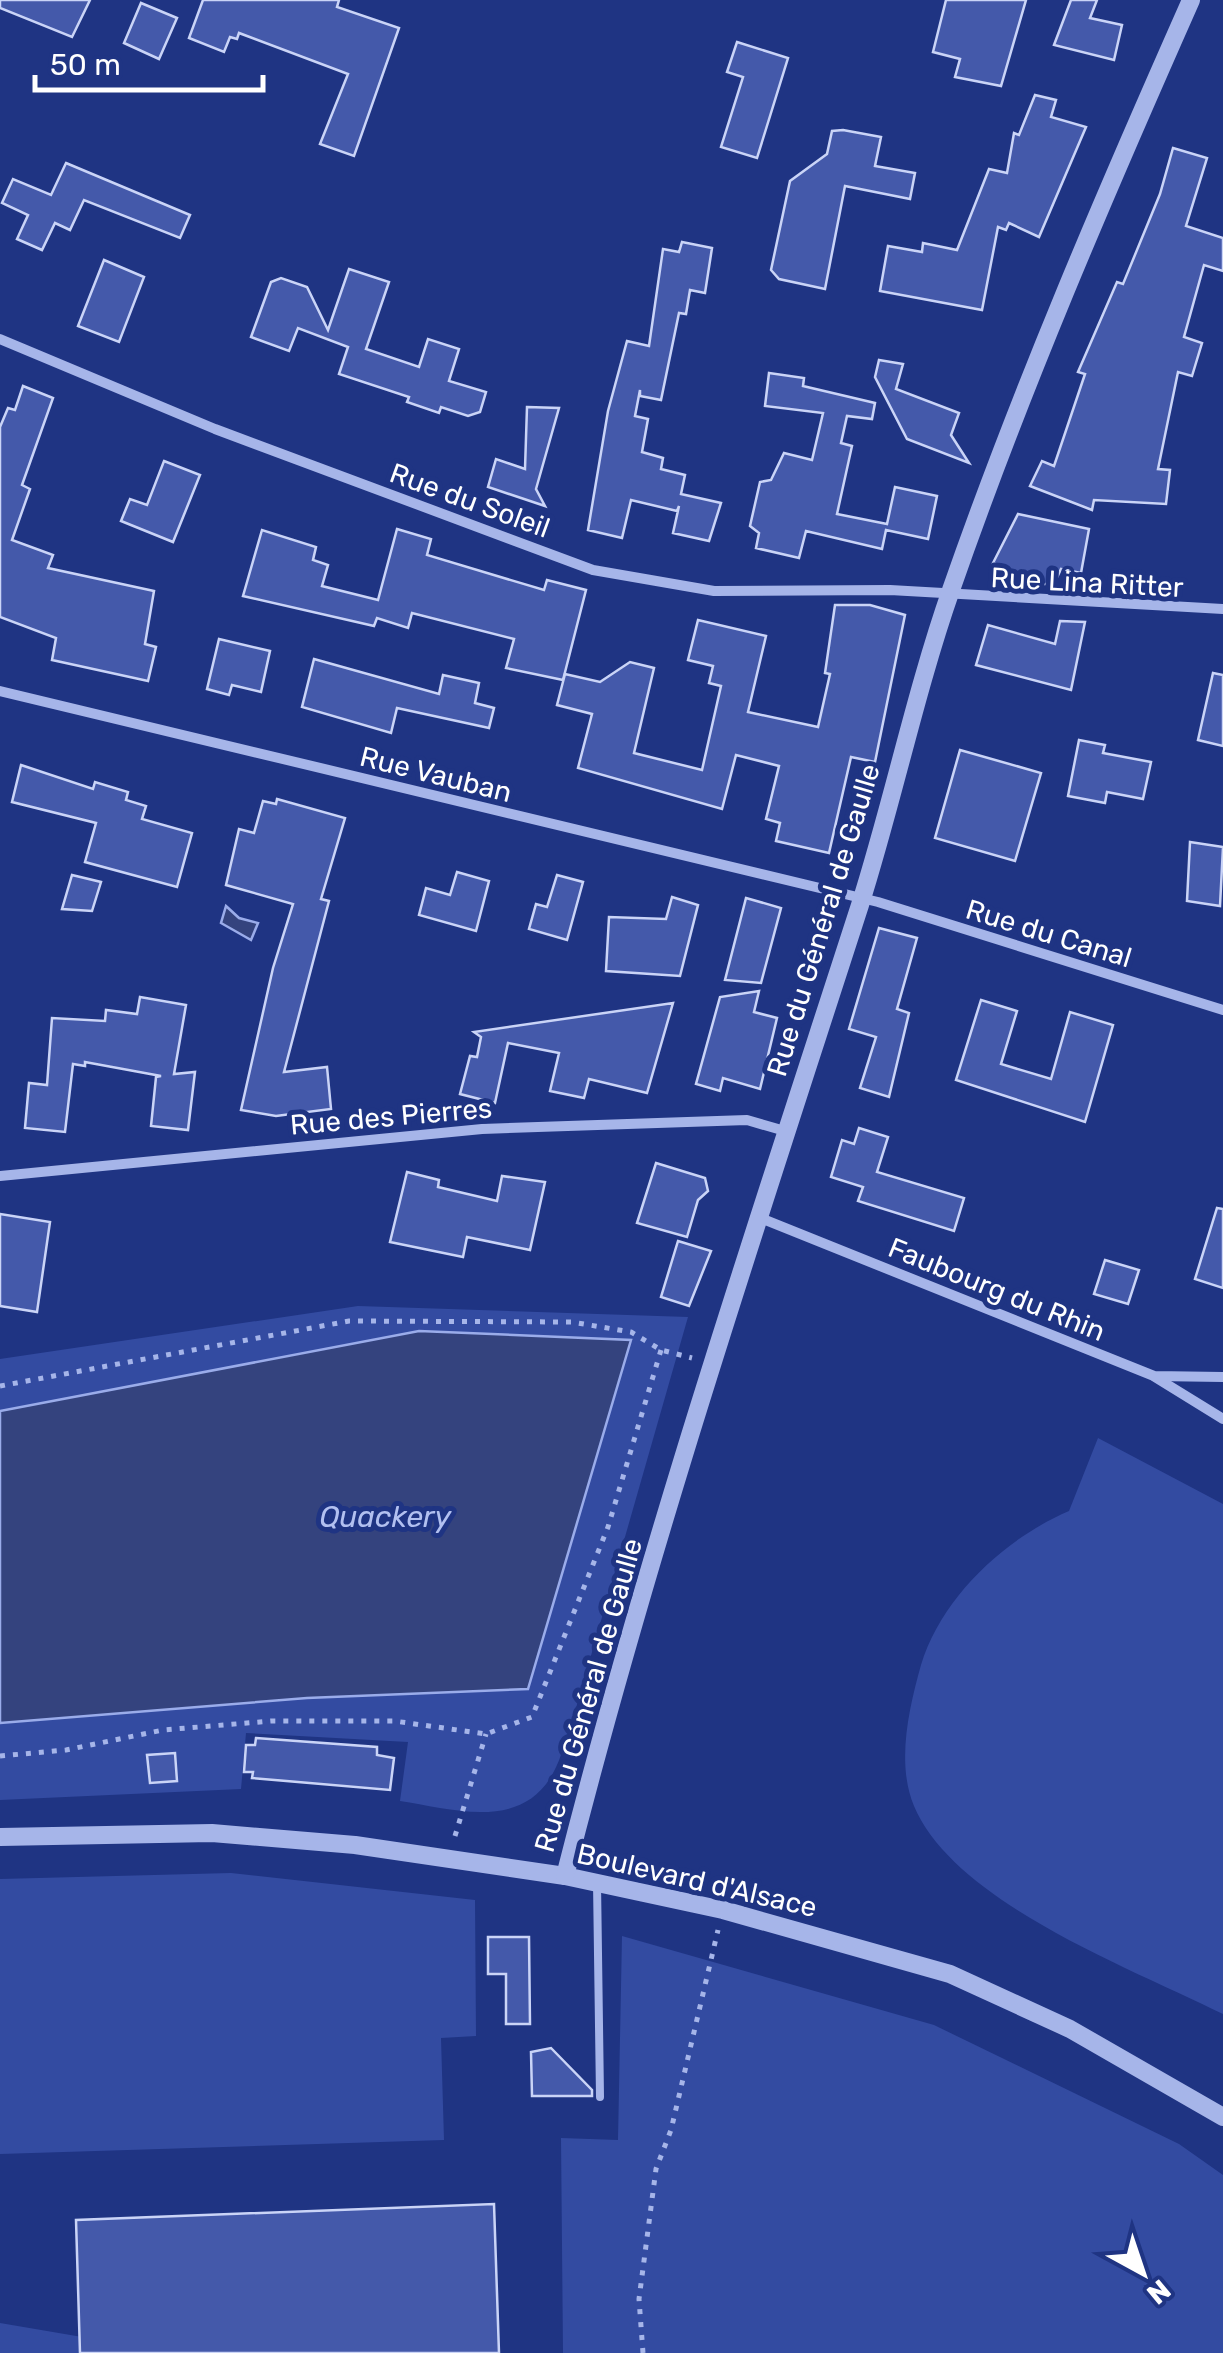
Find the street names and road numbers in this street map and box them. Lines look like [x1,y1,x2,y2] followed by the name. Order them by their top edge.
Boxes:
[385,456,554,545] street label: Rue du Soleil
[990,561,1185,604] street label: Rue Lina Ritter
[357,740,515,809] street label: Rue Vauban
[760,760,887,1080] street label: Rue du Général de Gaulle
[962,893,1136,974] street label: Rue du Canal
[289,1091,493,1142] street label: Rue des Pierres
[884,1231,1110,1348] street label: Faubourg du Rhin
[528,1534,649,1856] street label: Rue du Général de Gaulle
[574,1837,820,1924] street label: Boulevard d'Alsace

